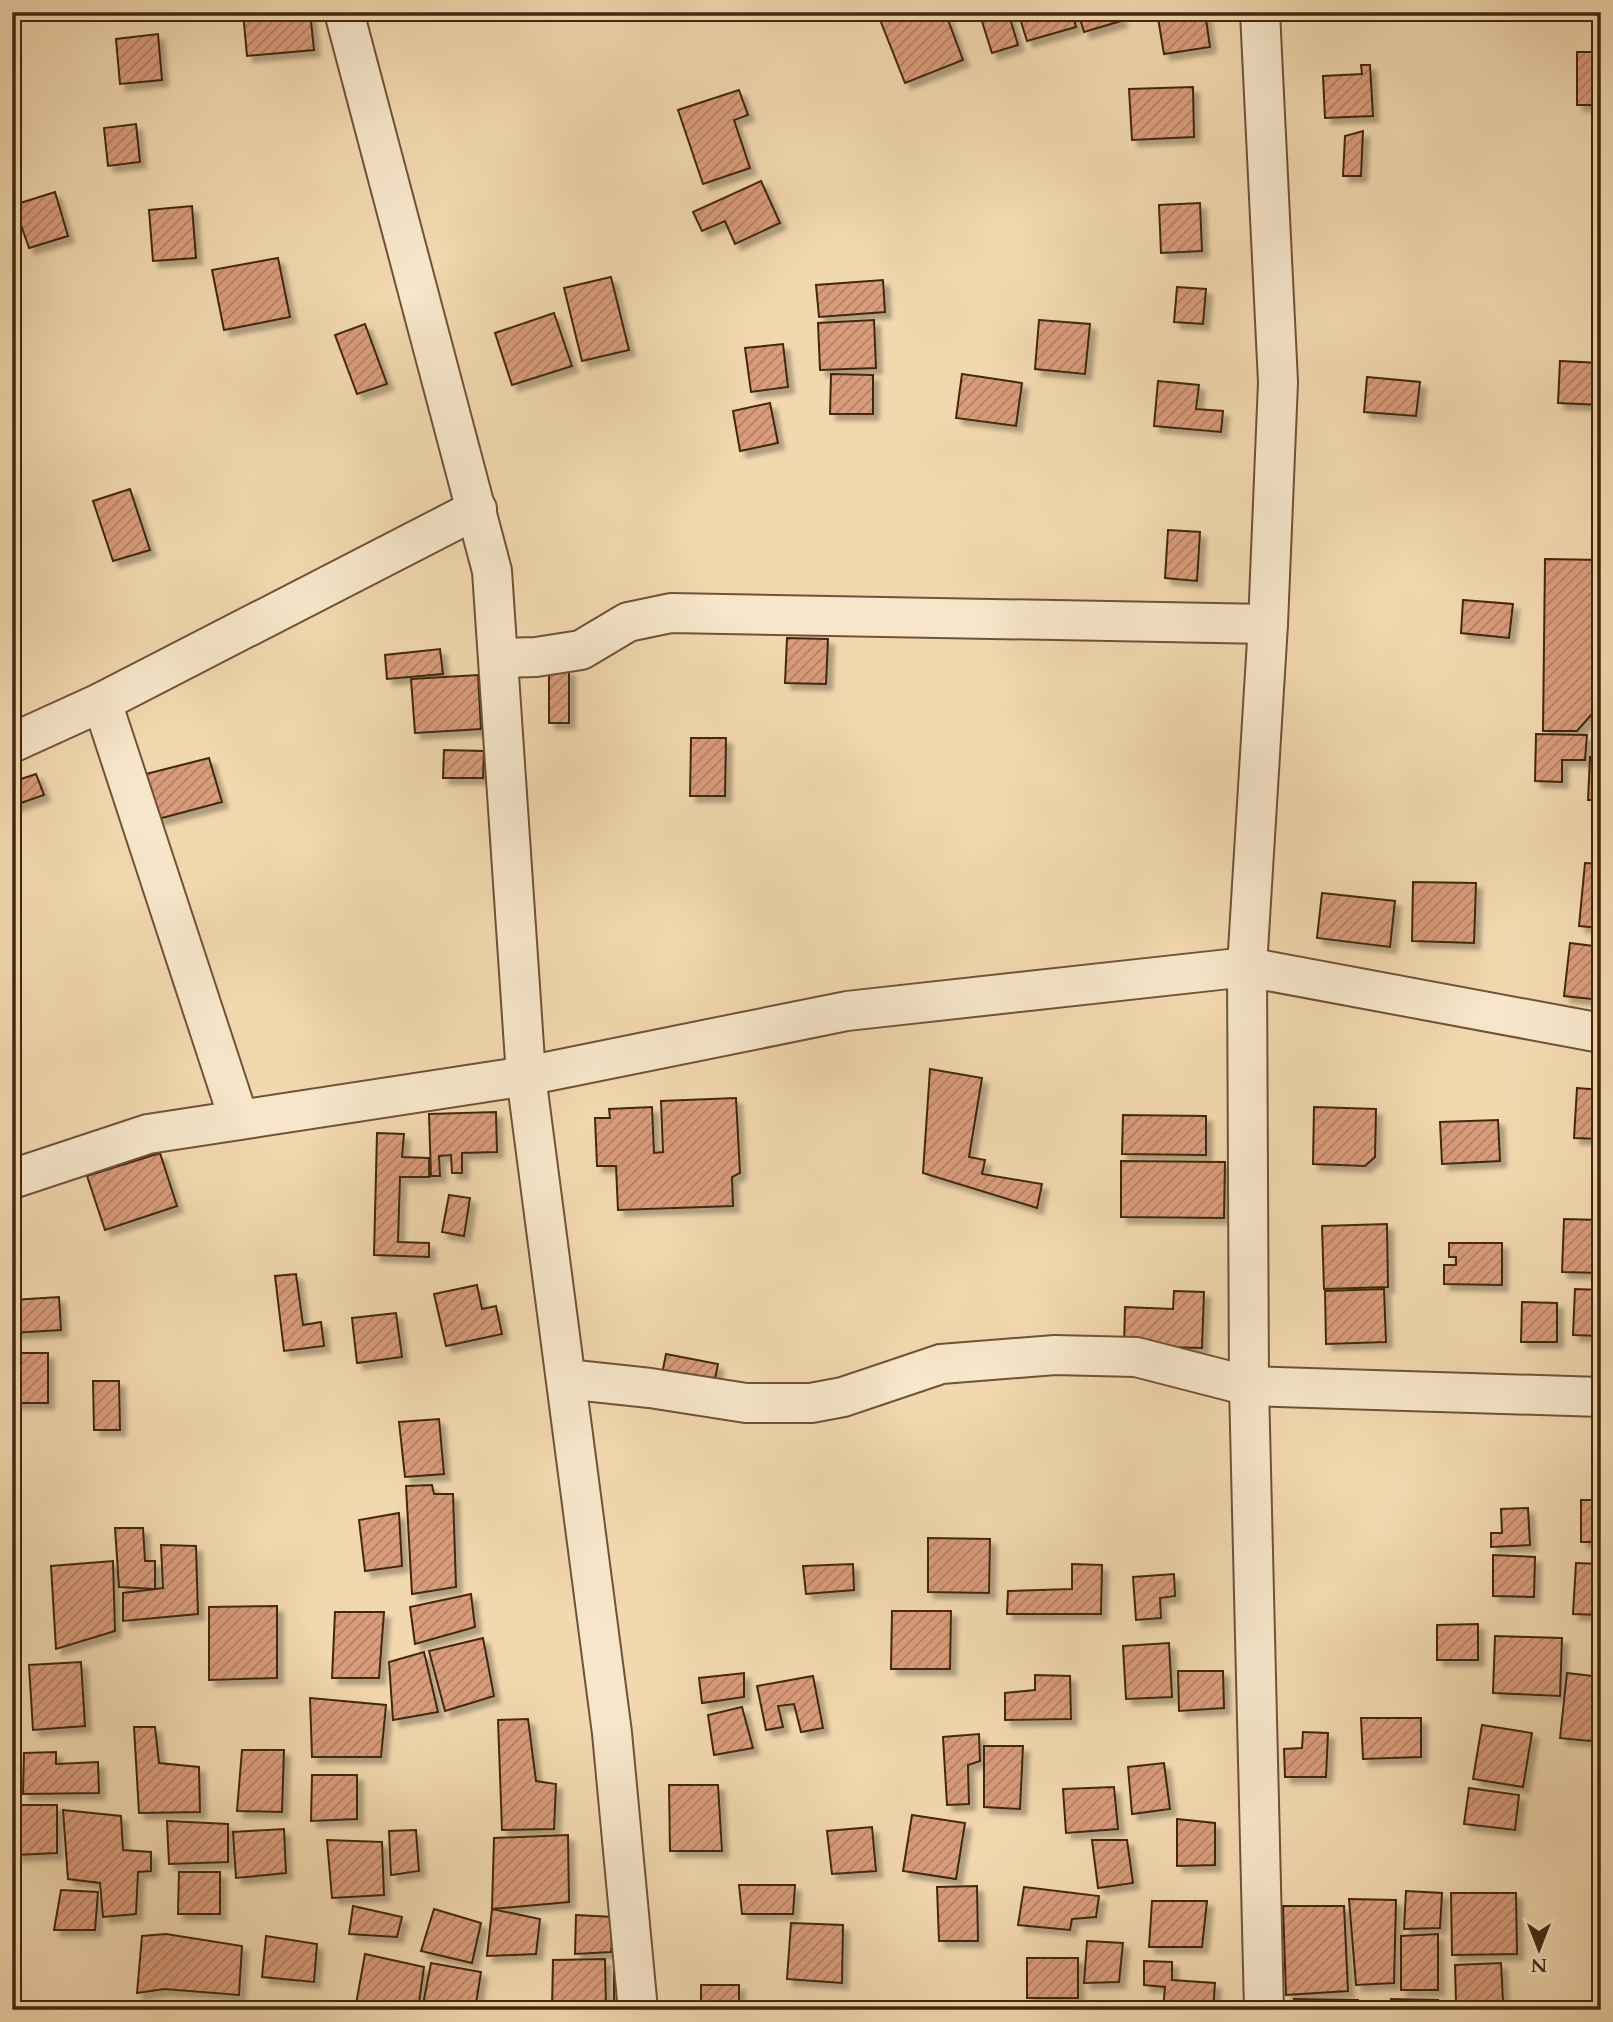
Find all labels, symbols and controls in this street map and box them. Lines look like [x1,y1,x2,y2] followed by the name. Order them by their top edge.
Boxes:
[1504,1913,1574,1983] north arrow
[1530,1952,1547,1978] text: N

